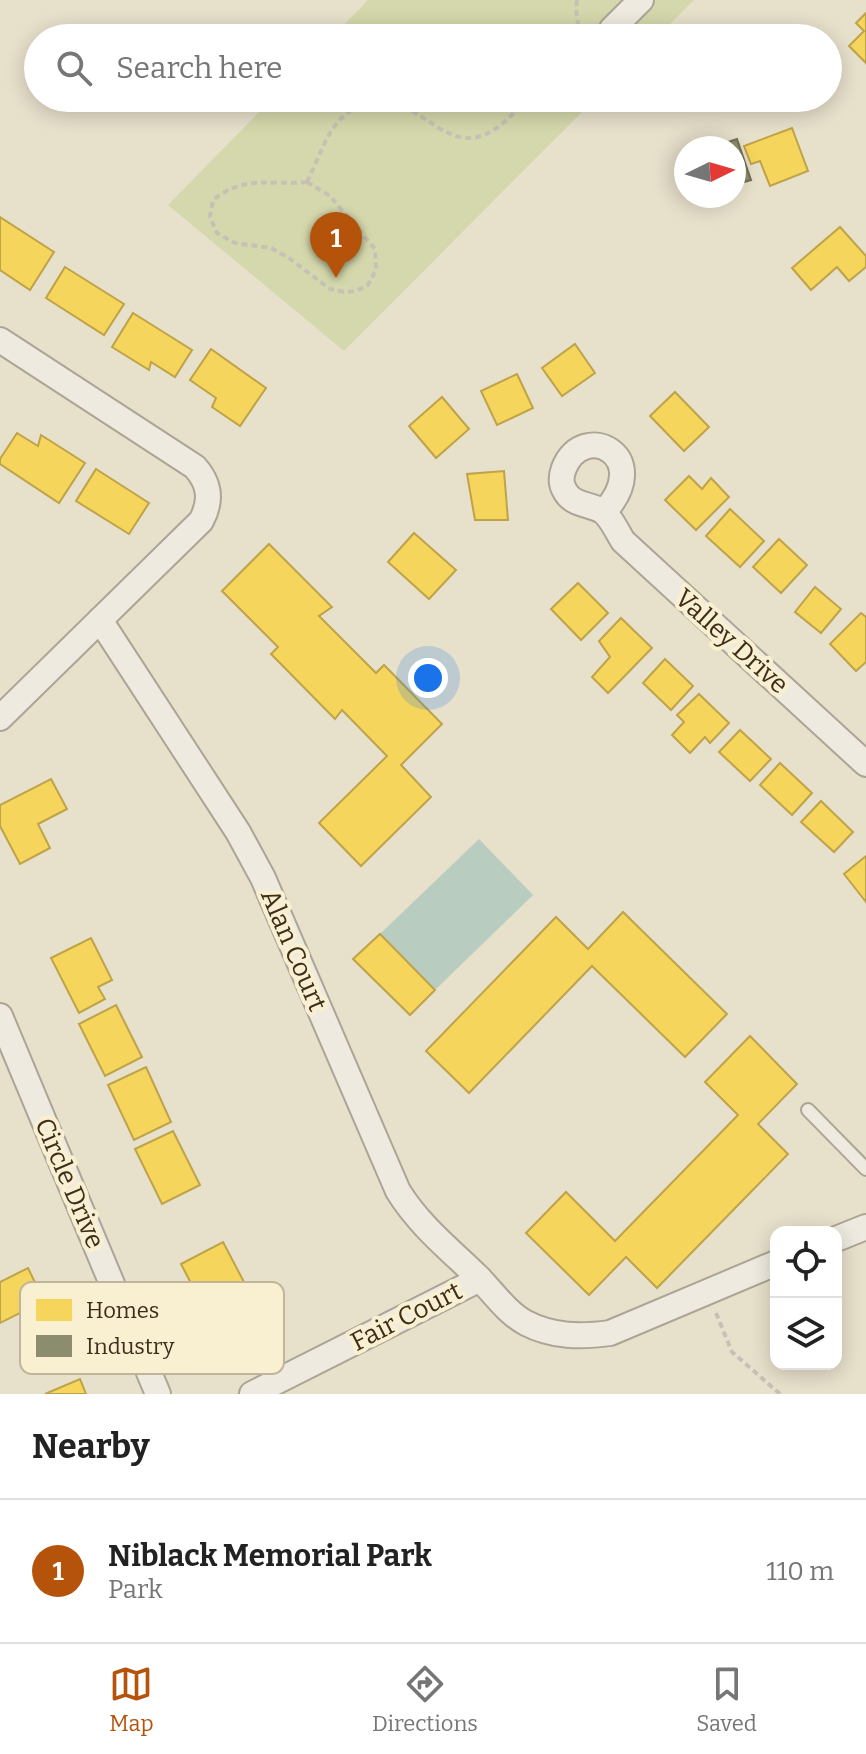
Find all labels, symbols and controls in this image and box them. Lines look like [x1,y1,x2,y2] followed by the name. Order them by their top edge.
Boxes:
[24,24,842,112] search box
[52,46,96,90] icon: search
[116,50,283,86] text: Search here
[674,136,746,208] north arrow
[310,212,362,278] pin: 1
[669,582,795,700] street label: Valley Drive
[408,658,448,698] your location
[254,885,333,1016] street label: Alan Court
[28,1113,111,1253] street label: Circle Drive
[770,1226,842,1370] map controls
[770,1226,842,1298] button: locate
[345,1275,467,1358] street label: Fair Court
[20,1282,284,1374] legend
[86,1297,159,1324] text: Homes
[770,1298,842,1370] button: layers
[86,1333,175,1360] text: Industry
[32,1426,150,1467] text: Nearby
[108,1538,432,1574] text: Niblack Memorial Park
[52,1556,64,1587] text: 1
[766,1556,834,1587] text: 110 m
[108,1574,163,1605] text: Park
[109,1662,154,1737] tab: Map
[372,1662,478,1737] tab: Directions
[696,1662,757,1737] tab: Saved

